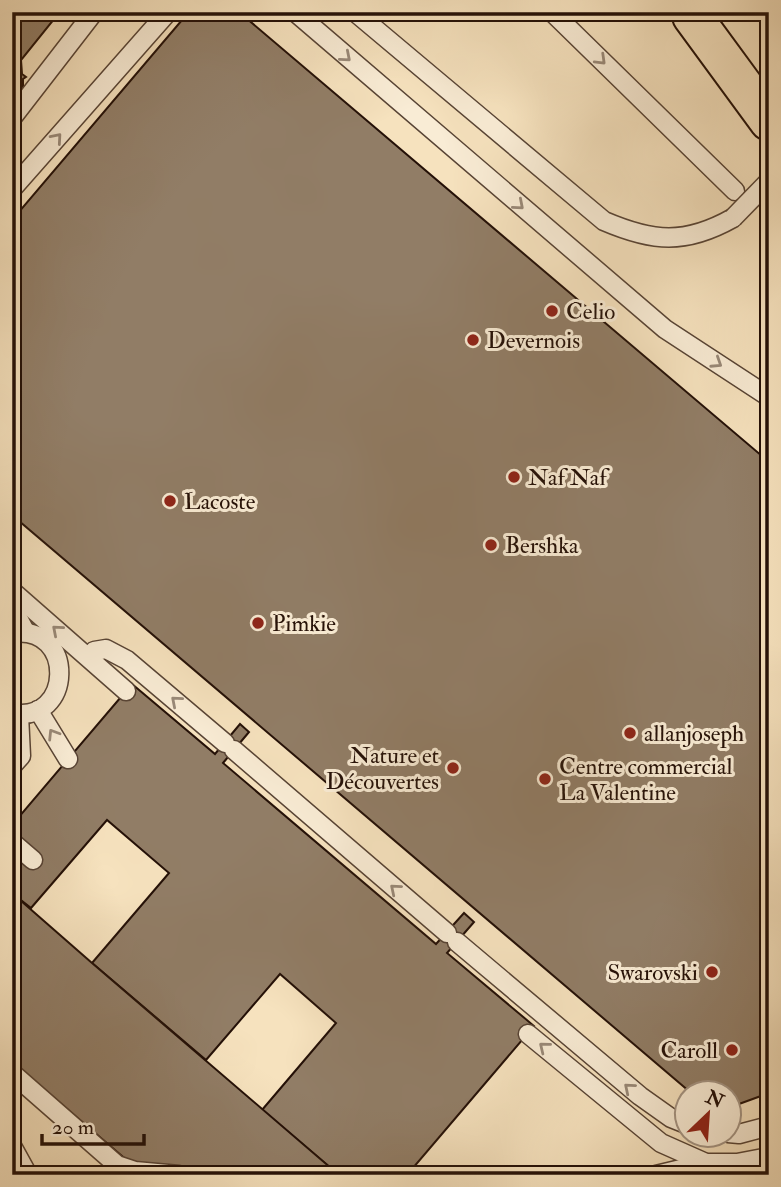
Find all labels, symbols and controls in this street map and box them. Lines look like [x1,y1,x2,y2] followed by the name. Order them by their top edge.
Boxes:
[338,49,351,61] one-way arrow
[593,51,606,64] one-way arrow
[49,133,61,146] one-way arrow
[511,197,524,209] one-way arrow
[566,297,615,326] place label: Celio
[544,303,560,319] marker: Celio
[487,326,580,355] place label: Devernois
[465,332,481,348] marker: Devernois
[709,355,722,367] one-way arrow
[528,463,610,492] place label: Naf Naf
[506,469,522,485] marker: Naf Naf
[184,487,256,516] place label: Lacoste
[162,493,178,509] marker: Lacoste
[505,531,579,560] place label: Bershka
[483,537,499,553] marker: Bershka
[272,609,336,638] place label: Pimkie
[250,615,266,631] marker: Pimkie
[52,626,65,638] one-way arrow
[171,697,184,709] one-way arrow
[644,719,744,749] place label: allanjoseph
[622,725,638,741] marker: allanjoseph
[49,729,61,742] one-way arrow
[326,741,439,796] place label: Nature et Découvertes
[559,752,732,807] place label: Centre commercial La Valentine
[445,760,461,776] marker: Nature et Découvertes
[537,771,553,787] marker: Centre commercial La Valentine
[390,885,403,897] one-way arrow
[608,958,698,987] place label: Swarovski
[704,964,720,980] marker: Swarovski
[661,1036,718,1065] place label: Caroll
[724,1042,740,1058] marker: Caroll
[539,1043,552,1055] one-way arrow
[672,1078,742,1148] north arrow
[625,1084,638,1096] one-way arrow
[701,1085,728,1114] text: N
[42,1103,144,1147] scale bar
[52,1114,94,1141] text: 20 m

